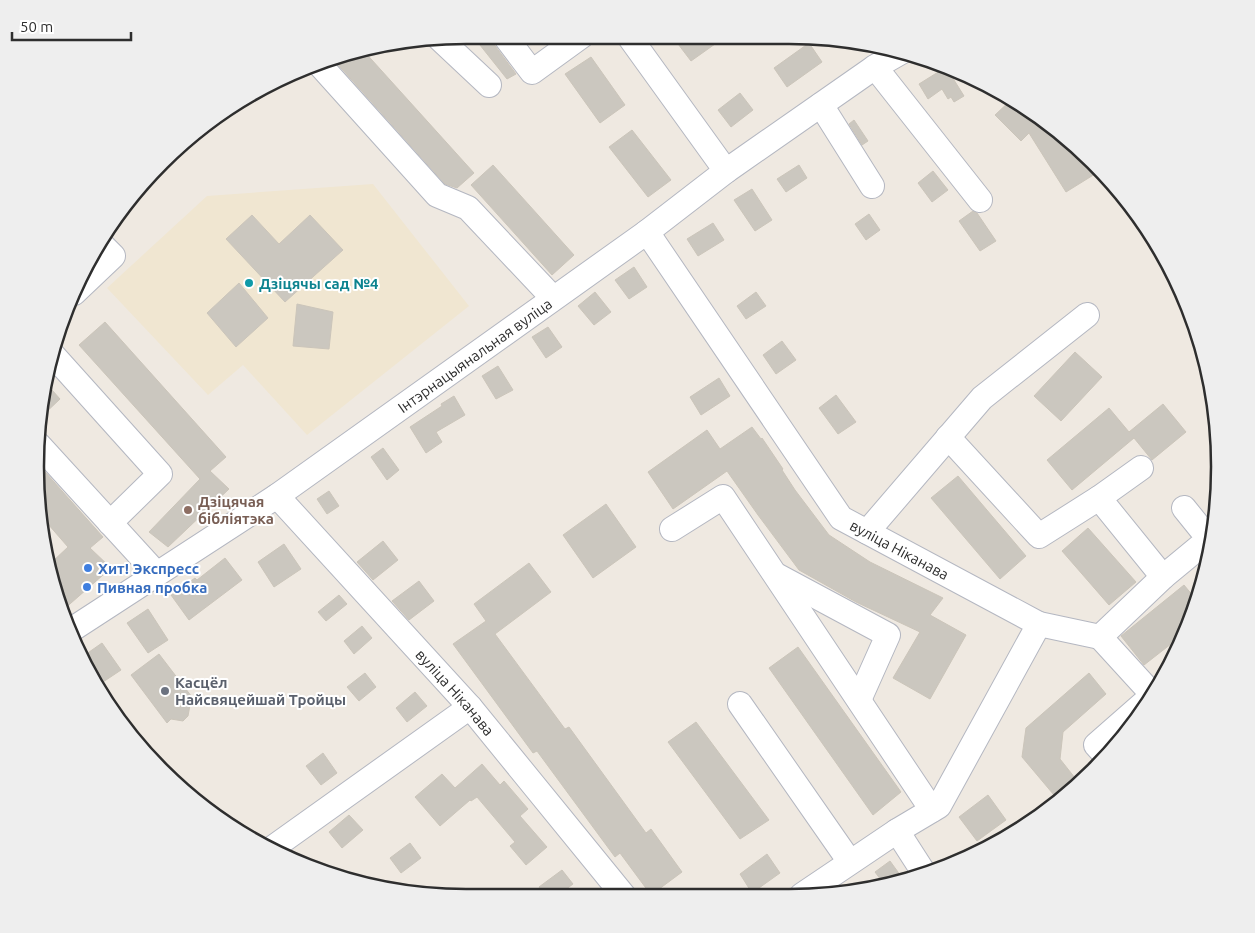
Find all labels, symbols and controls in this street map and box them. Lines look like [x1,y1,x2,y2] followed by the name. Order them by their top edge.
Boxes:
[12,10,131,42] scale bar
[20,18,53,35] text: 50 m
[259,275,378,292] place label: Дзіцячы сад №4
[243,277,255,289] marker: Дзіцячы сад №4
[394,294,555,416] street label: Інтэрнацыянальная вуліца
[198,493,274,527] place label: Дзіцячая бібліятэка
[182,504,194,516] marker: Дзіцячая бібліятэка
[847,516,952,583] street label: вуліца Ніканава
[98,560,199,577] place label: Хит! Экспресс
[82,562,94,574] marker: Хит! Экспресс
[97,579,207,596] place label: Пивная пробка
[81,581,93,593] marker: Пивная пробка
[413,645,498,739] street label: вуліца Ніканава
[175,674,346,708] place label: Касцёл Найсвяцейшай Тройцы
[159,685,171,697] marker: Касцёл Найсвяцейшай Тройцы

